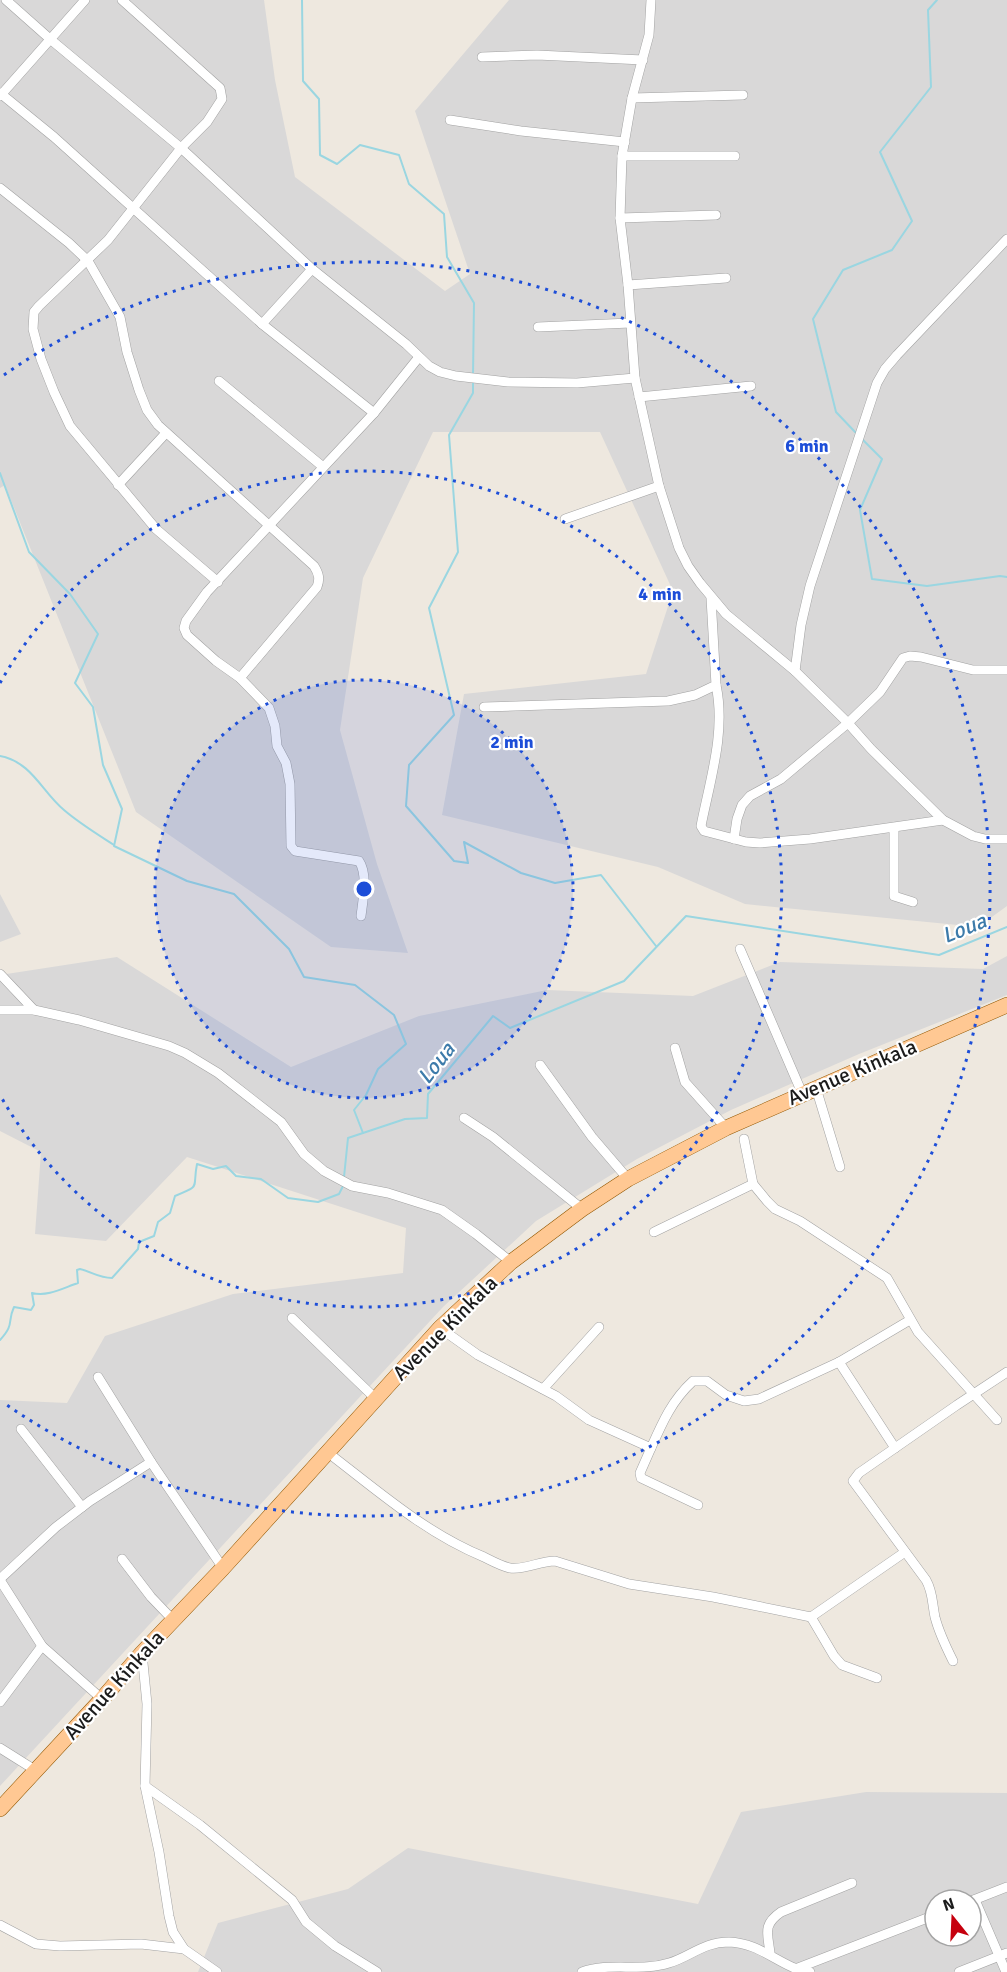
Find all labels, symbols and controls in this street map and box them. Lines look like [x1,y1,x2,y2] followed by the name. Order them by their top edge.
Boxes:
[785,435,829,457] text: 6 min
[638,583,682,605] text: 4 min
[490,731,534,753] text: 2 min
[354,879,374,899] centre of rings
[938,907,991,949] water label: Loua
[783,1033,921,1111] street label: Avenue Kinkala
[411,1036,461,1089] water label: Loua
[387,1270,503,1386] street label: Avenue Kinkala
[58,1625,170,1745] street label: Avenue Kinkala
[923,1888,983,1948] north arrow
[940,1893,957,1916] text: N

